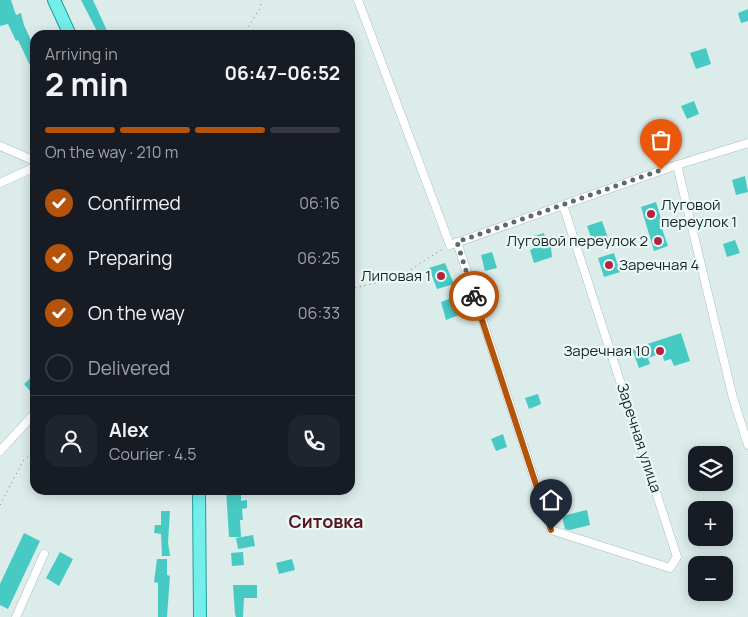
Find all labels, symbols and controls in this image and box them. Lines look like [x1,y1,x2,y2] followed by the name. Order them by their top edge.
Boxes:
[45,43,118,65] text: Arriving in
[225,60,340,86] text: 06:47–06:52
[45,62,128,106] text: 2 min
[640,119,682,170] pin
[647,126,675,154] icon: bag
[45,141,178,163] text: On the way · 210 m
[45,189,73,217] icon: check
[88,190,181,216] text: Confirmed
[299,192,340,214] text: 06:16
[661,194,737,232] place label: Луговой переулок 1
[645,208,657,220] marker: Луговой переулок 1
[507,230,648,251] place label: Луговой переулок 2
[652,235,664,247] marker: Луговой переулок 2
[45,244,73,272] icon: check
[88,245,173,271] text: Preparing
[297,247,340,269] text: 06:25
[619,254,700,275] place label: Заречная 4
[603,259,615,271] marker: Заречная 4
[361,265,431,286] place label: Липовая 1
[435,270,447,282] marker: Липовая 1
[449,271,499,321] courier
[460,282,488,310] icon: bike
[45,299,73,327] icon: check
[88,300,185,326] text: On the way
[298,302,340,324] text: 06:33
[563,340,650,361] place label: Заречная 10
[654,345,666,357] marker: Заречная 10
[88,355,170,381] text: Delivered
[612,380,667,495] street label: Заречная улица
[45,415,97,467] button: person
[288,415,340,467] button: phone
[109,417,149,443] text: Alex
[109,443,196,465] text: Courier · 4.5
[688,446,733,601] map controls
[688,446,733,491] button: layers
[530,479,572,530] pin
[537,486,565,514] icon: home
[688,501,733,546] button: +
[289,509,363,533] district label: Ситовка
[688,556,733,601] button: −

